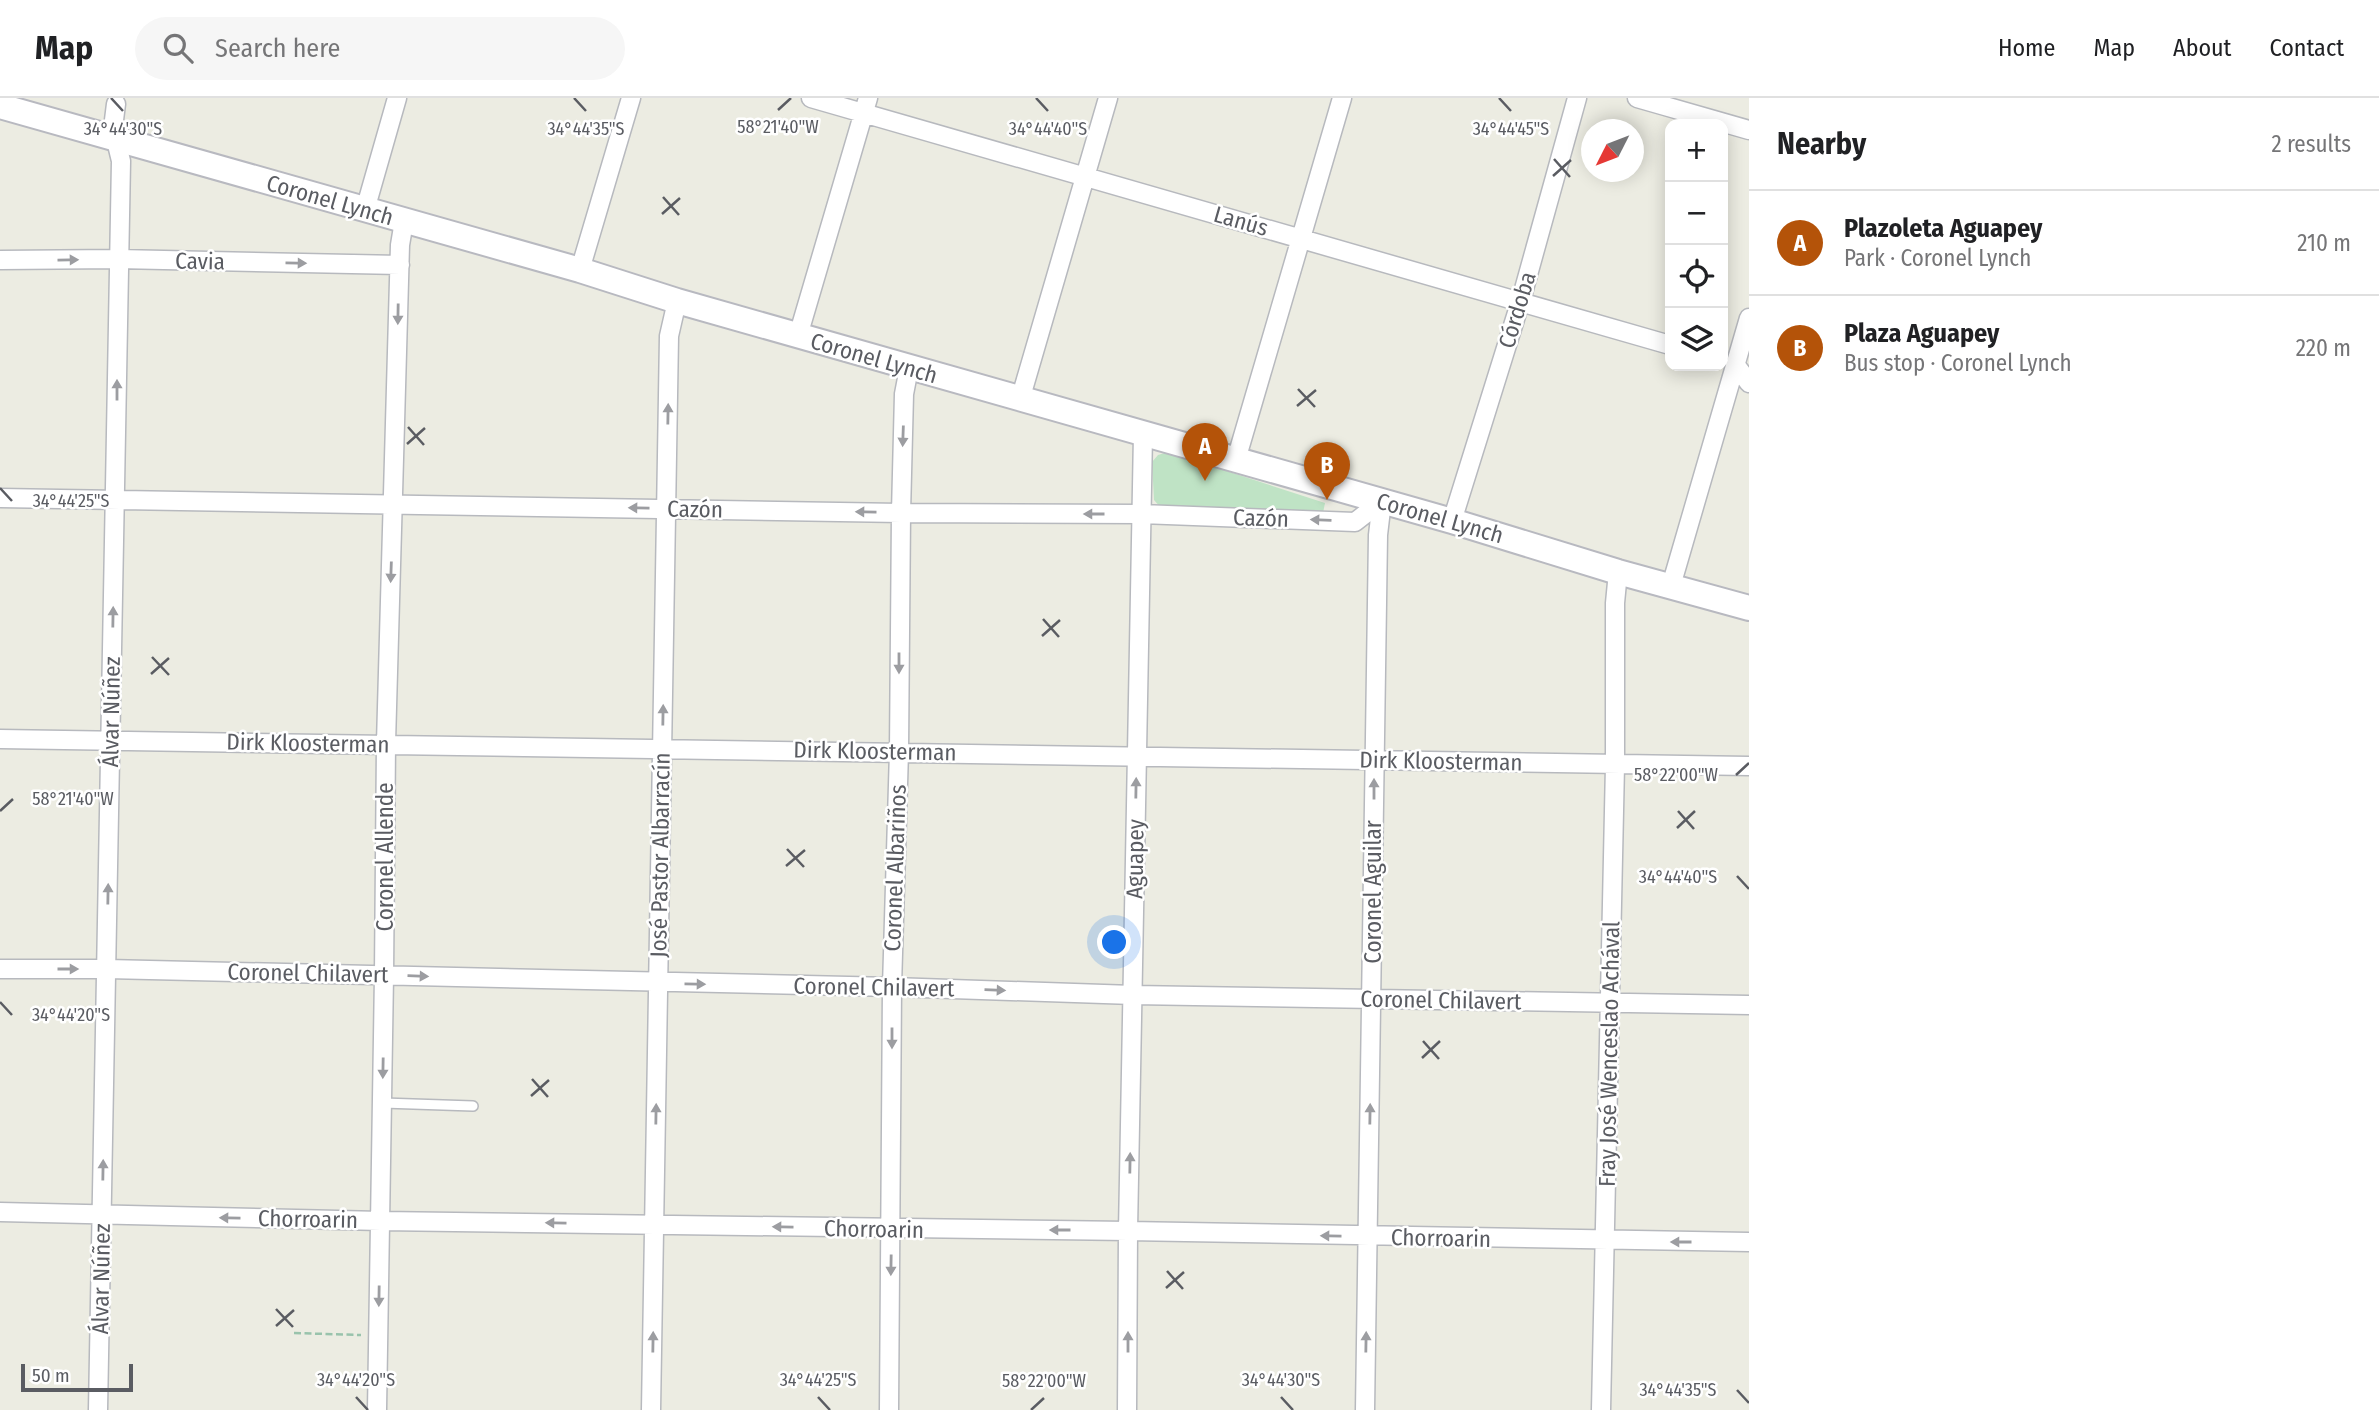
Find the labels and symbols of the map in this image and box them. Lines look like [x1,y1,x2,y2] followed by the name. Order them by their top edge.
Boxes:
[737,116,819,138] text: 58°21'40"W
[84,118,162,140] text: 34°44'30"S
[548,118,625,140] text: 34°44'35"S
[1009,118,1087,140] text: 34°44'40"S
[1473,118,1549,140] text: 34°44'45"S
[1581,119,1644,182] north arrow
[263,169,397,231] street label: Coronel Lynch
[1211,200,1272,242] street label: Lanús
[175,247,225,275] street label: Cavia
[57,254,79,265] one-way arrow
[285,257,307,269] one-way arrow
[1492,268,1542,352] street label: Córdoba
[393,303,404,325] one-way arrow
[807,327,941,389] street label: Coronel Lynch
[111,379,123,401] one-way arrow
[662,403,674,425] one-way arrow
[1182,423,1228,481] pin: A
[897,425,909,447] one-way arrow
[1304,442,1350,500] pin: B
[1373,487,1507,549] street label: Coronel Lynch
[33,490,109,512] text: 34°44'25"S
[667,495,723,523] street label: Cazón
[627,503,649,514] one-way arrow
[1233,503,1289,533] street label: Cazón
[855,506,877,518] one-way arrow
[1082,508,1104,520] one-way arrow
[1310,515,1332,526] one-way arrow
[386,561,397,583] one-way arrow
[107,606,119,628] one-way arrow
[893,653,905,675] one-way arrow
[95,656,126,768] street label: Álvar Núñez
[657,704,668,726] one-way arrow
[226,728,390,758] street label: Dirk Kloosterman
[793,736,957,766] street label: Dirk Kloosterman
[1359,746,1523,776] street label: Dirk Kloosterman
[644,752,676,958] street label: José Pastor Albarracín
[1634,764,1718,786] text: 58°22'00"W
[1130,777,1142,799] one-way arrow
[1368,778,1380,800] one-way arrow
[371,782,399,932] street label: Coronel Allende
[878,784,912,952] street label: Coronel Albariños
[32,788,114,810] text: 58°21'40"W
[1120,818,1150,899] street label: Aguapey
[1359,820,1387,964] street label: Coronel Aguilar
[1639,866,1717,888] text: 34°44'40"S
[102,883,114,905] one-way arrow
[1593,921,1625,1187] street label: Fray José Wenceslao Achával
[1097,925,1131,959] your location
[227,958,389,988] street label: Coronel Chilavert
[57,963,79,975] one-way arrow
[407,970,429,982] one-way arrow
[793,972,955,1002] street label: Coronel Chilavert
[684,978,706,989] one-way arrow
[985,985,1007,996] one-way arrow
[1360,985,1522,1015] street label: Coronel Chilavert
[32,1004,110,1026] text: 34°44'20"S
[886,1027,898,1049] one-way arrow
[377,1058,389,1080] one-way arrow
[650,1103,662,1125] one-way arrow
[1364,1103,1376,1125] one-way arrow
[1124,1151,1135,1173] one-way arrow
[97,1159,109,1181] one-way arrow
[258,1204,358,1234] street label: Chorroarin
[219,1212,241,1223] one-way arrow
[824,1214,924,1244] street label: Chorroarin
[545,1217,567,1229] one-way arrow
[772,1221,794,1233] one-way arrow
[85,1223,116,1335] street label: Álvar Núñez
[1391,1223,1491,1253] street label: Chorroarin
[1049,1224,1071,1236] one-way arrow
[1320,1230,1342,1241] one-way arrow
[1670,1236,1692,1248] one-way arrow
[885,1255,897,1277] one-way arrow
[373,1285,385,1307] one-way arrow
[647,1331,658,1353] one-way arrow
[1122,1331,1133,1353] one-way arrow
[1360,1331,1372,1353] one-way arrow
[21,1361,133,1393] scale bar
[317,1369,395,1391] text: 34°44'20"S
[780,1369,856,1391] text: 34°44'25"S
[1242,1369,1320,1391] text: 34°44'30"S
[1002,1370,1086,1392] text: 58°22'00"W
[1640,1379,1717,1401] text: 34°44'35"S

